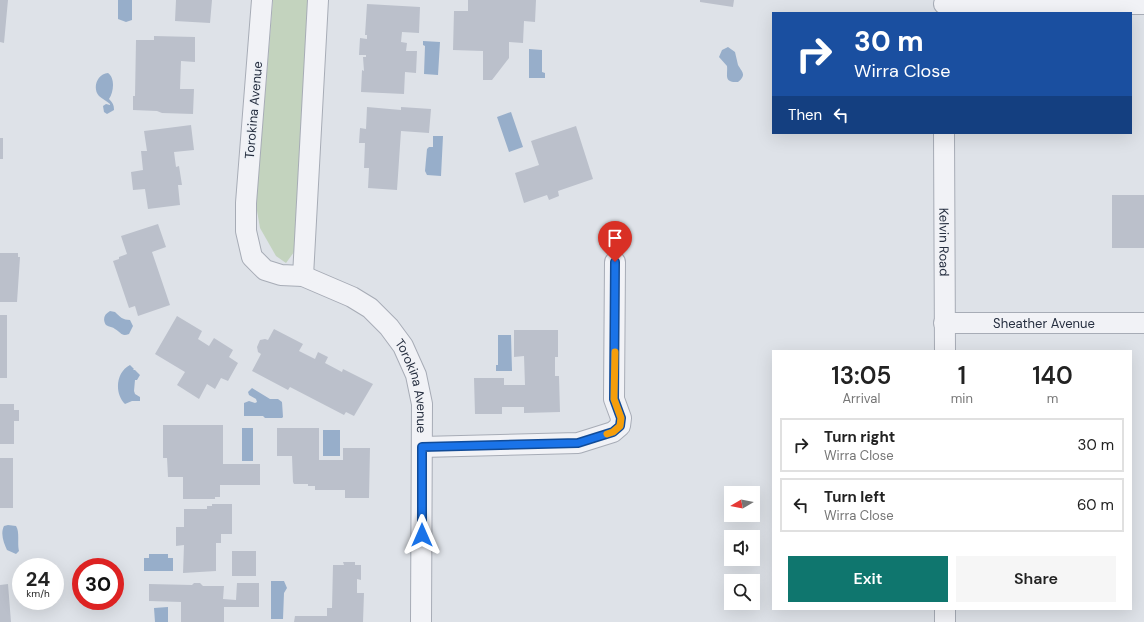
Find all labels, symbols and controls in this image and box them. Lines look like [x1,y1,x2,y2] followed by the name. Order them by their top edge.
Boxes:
[854,23,924,60] text: 30 m
[788,28,840,80] icon: right
[854,59,951,83] text: Wirra Close
[241,61,266,160] street label: Torokina Avenue
[830,104,852,126] icon: left
[788,105,822,125] text: Then
[935,208,953,276] street label: Kelvin Road
[598,221,632,262] pin
[604,227,626,249] icon: arrive
[993,315,1095,332] street label: Sheather Avenue
[391,335,430,433] street label: Torokina Avenue
[831,360,891,391] text: 13:05
[958,360,966,391] text: 1
[1032,360,1073,391] text: 140
[842,390,880,407] text: Arrival
[951,390,973,407] text: min
[1047,390,1058,407] text: m
[824,427,895,447] text: Turn right
[790,434,812,456] icon: right
[1078,435,1114,455] text: 30 m
[824,447,894,464] text: Wirra Close
[724,486,760,522] north arrow
[724,486,760,610] map controls
[824,487,885,507] text: Turn left
[790,494,812,516] icon: left
[1077,495,1114,515] text: 60 m
[824,507,894,524] text: Wirra Close
[401,514,443,556] position arrow
[724,530,760,566] button: sound
[788,556,948,602] button: Exit
[956,556,1116,602] button: Share
[72,558,124,610] speed limit sign: 30
[26,566,50,592] text: 24
[724,574,760,610] button: search
[26,587,50,600] text: km/h

